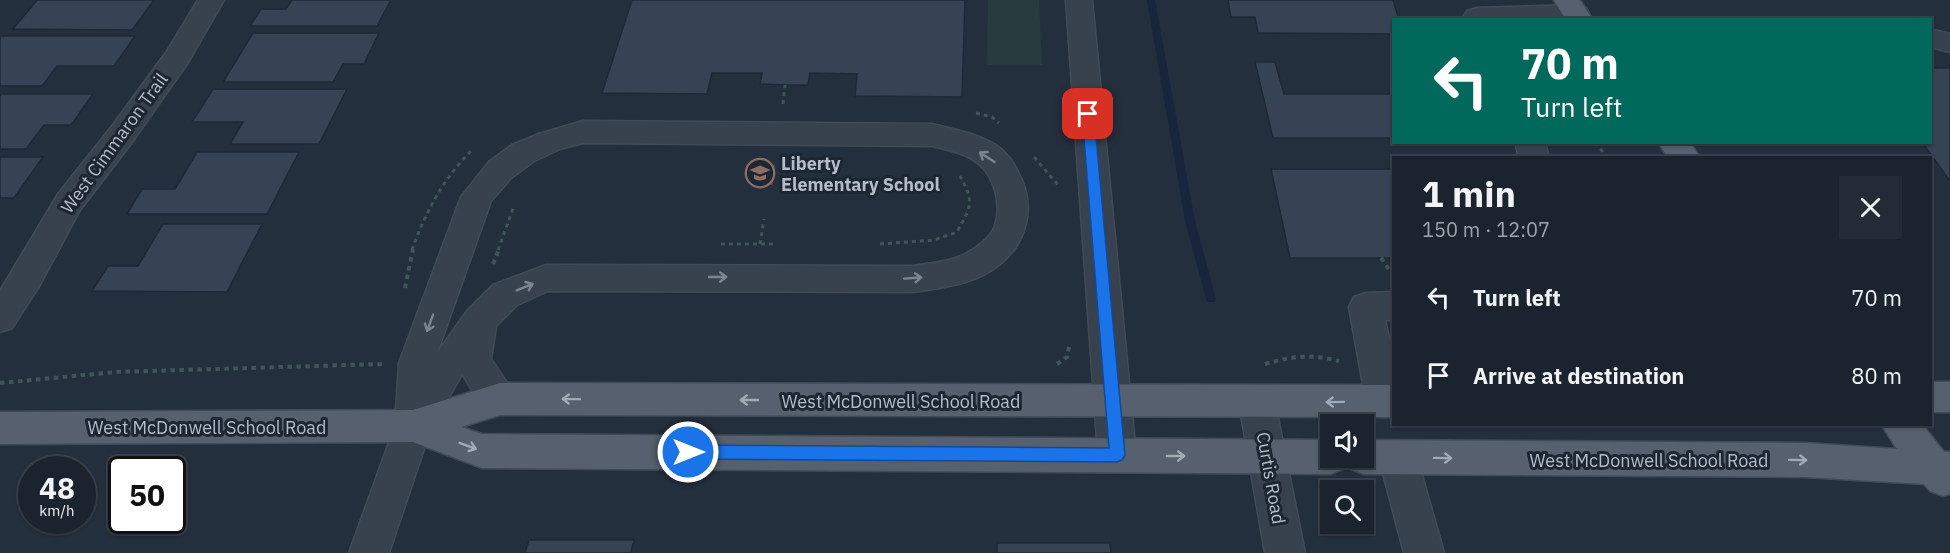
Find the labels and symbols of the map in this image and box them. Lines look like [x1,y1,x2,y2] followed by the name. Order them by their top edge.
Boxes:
[55,68,173,218] street label: West Cimmaron Trail
[1062,88,1113,139] pin
[979,150,996,162] one-way arrow
[781,152,940,196] place label: Liberty Elementary School
[744,157,776,189] school or university icon: Liberty Elementary School
[708,271,728,283] one-way arrow
[903,272,923,283] one-way arrow
[515,281,534,292] one-way arrow
[424,313,435,332] one-way arrow
[782,390,1020,413] street label: West McDonwell School Road
[561,393,581,405] one-way arrow
[740,394,760,406] one-way arrow
[1326,396,1346,408] one-way arrow
[88,416,326,439] street label: West McDonwell School Road
[656,420,720,484] position arrow
[1252,430,1290,526] street label: Curtis Road
[459,441,477,452] one-way arrow
[1530,449,1768,472] street label: West McDonwell School Road
[1165,450,1185,462] one-way arrow
[1432,452,1452,464] one-way arrow
[1787,454,1807,466] one-way arrow
[108,456,186,534] speed limit sign: 50

